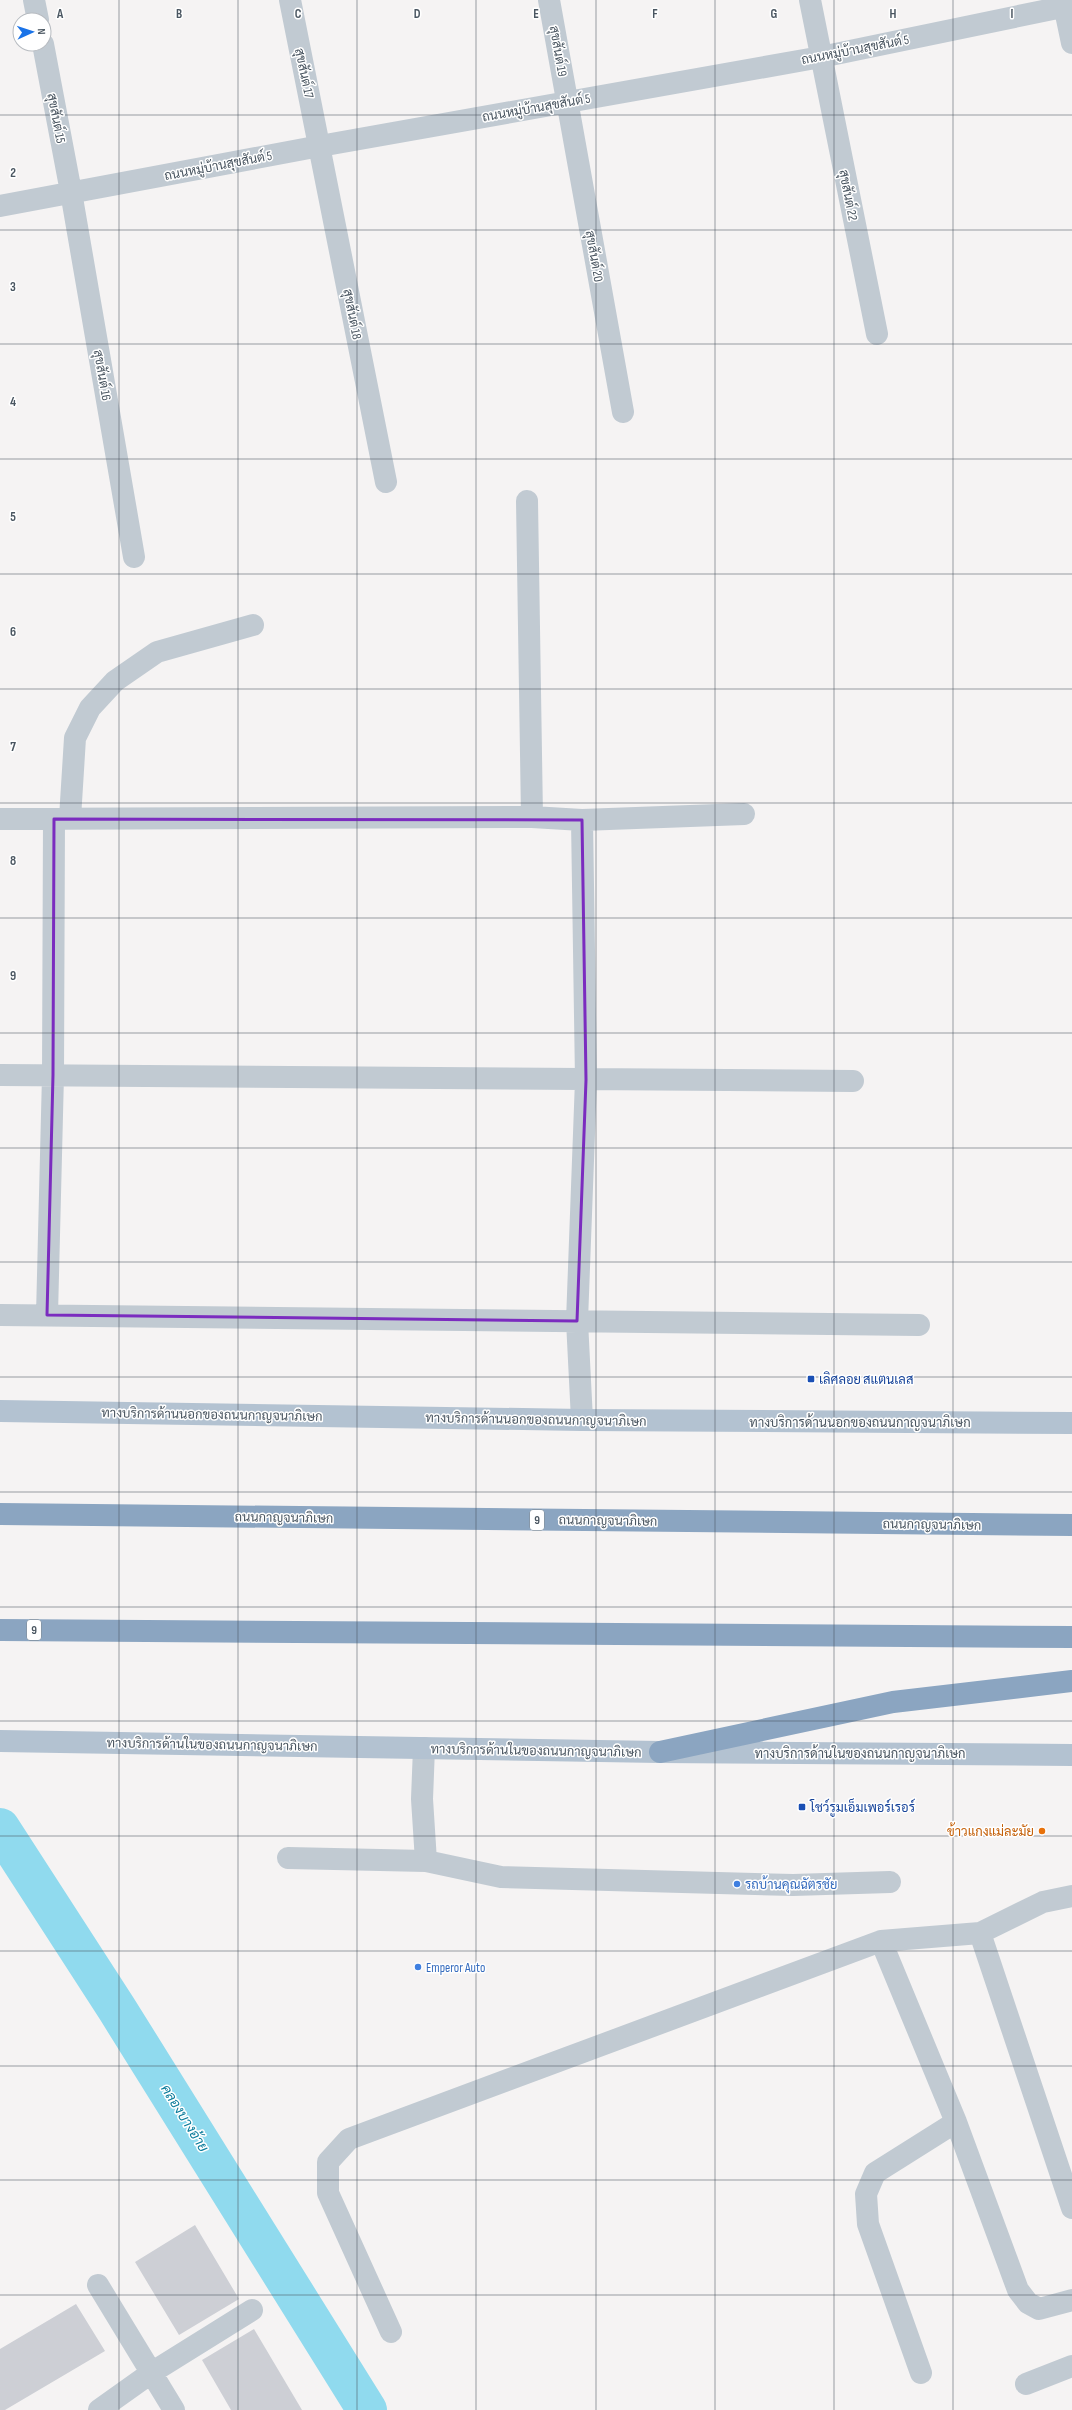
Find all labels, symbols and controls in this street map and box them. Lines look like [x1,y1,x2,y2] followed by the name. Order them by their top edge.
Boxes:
[56,6,64,22] text: A
[176,6,182,22] text: B
[295,6,302,22] text: C
[414,6,421,22] text: D
[533,6,539,22] text: E
[652,6,658,22] text: F
[771,6,778,22] text: G
[890,6,897,22] text: H
[1011,6,1014,22] text: I
[12,12,52,52] north arrow
[545,24,572,78] street label: สุขสันต์ 19
[35,28,48,35] text: N
[799,30,911,69] street label: ถนนหมู่บ้านสุขสันต์ 5
[290,46,319,101] street label: สุขสันต์ 17
[480,89,592,126] street label: ถนนหมู่บ้านสุขสันต์ 5
[42,91,71,145] street label: สุขสันต์ 15
[162,146,274,185] street label: ถนนหมู่บ้านสุขสันต์ 5
[10,165,16,181] text: 2
[834,168,863,222] street label: สุขสันต์ 22
[581,229,608,284] street label: สุขสันต์ 20
[10,279,16,295] text: 3
[338,287,367,341] street label: สุขสันต์ 18
[89,348,116,402] street label: สุขสันต์ 16
[10,394,16,410] text: 4
[10,509,16,525] text: 5
[10,624,16,640] text: 6
[10,739,16,755] text: 7
[10,853,16,869] text: 8
[10,968,16,984] text: 9
[819,1371,913,1388] place label: เลิศลอย สแตนเลส
[806,1374,816,1384] marker: เลิศลอย สแตนเลส
[101,1403,323,1425] street label: ทางบริการด้านนอกของถนนกาญจนาภิเษก
[425,1408,647,1430] street label: ทางบริการด้านนอกของถนนกาญจนาภิเษก
[749,1413,971,1431] street label: ทางบริการด้านนอกของถนนกาญจนาภิเษก
[234,1508,334,1527] street label: ถนนกาญจนาภิเษก
[530,1510,544,1530] road number: 9
[558,1511,658,1530] street label: ถนนกาญจนาภิเษก
[882,1515,982,1534] street label: ถนนกาญจนาภิเษก
[27,1620,41,1640] road number: 9
[106,1733,318,1755] street label: ทางบริการด้านในของถนนกาญจนาภิเษก
[430,1739,642,1761] street label: ทางบริการด้านในของถนนกาญจนาภิเษก
[754,1744,966,1762] street label: ทางบริการด้านในของถนนกาญจนาภิเษก
[809,1798,915,1817] place label: โชว์รูมเอ็มเพอร์เรอร์
[797,1802,807,1812] marker: โชว์รูมเอ็มเพอร์เรอร์
[947,1822,1034,1840] place label: ข้าวแกงแม่ละมัย
[1037,1826,1047,1836] marker: ข้าวแกงแม่ละมัย
[745,1875,837,1894] place label: รถบ้านคุณฉัตรชัย
[732,1879,742,1889] marker: รถบ้านคุณฉัตรชัย
[426,1960,485,1976] place label: Emperor Auto
[413,1962,423,1972] marker: Emperor Auto
[157,2081,212,2155] water label: คลองบางอ้าย

